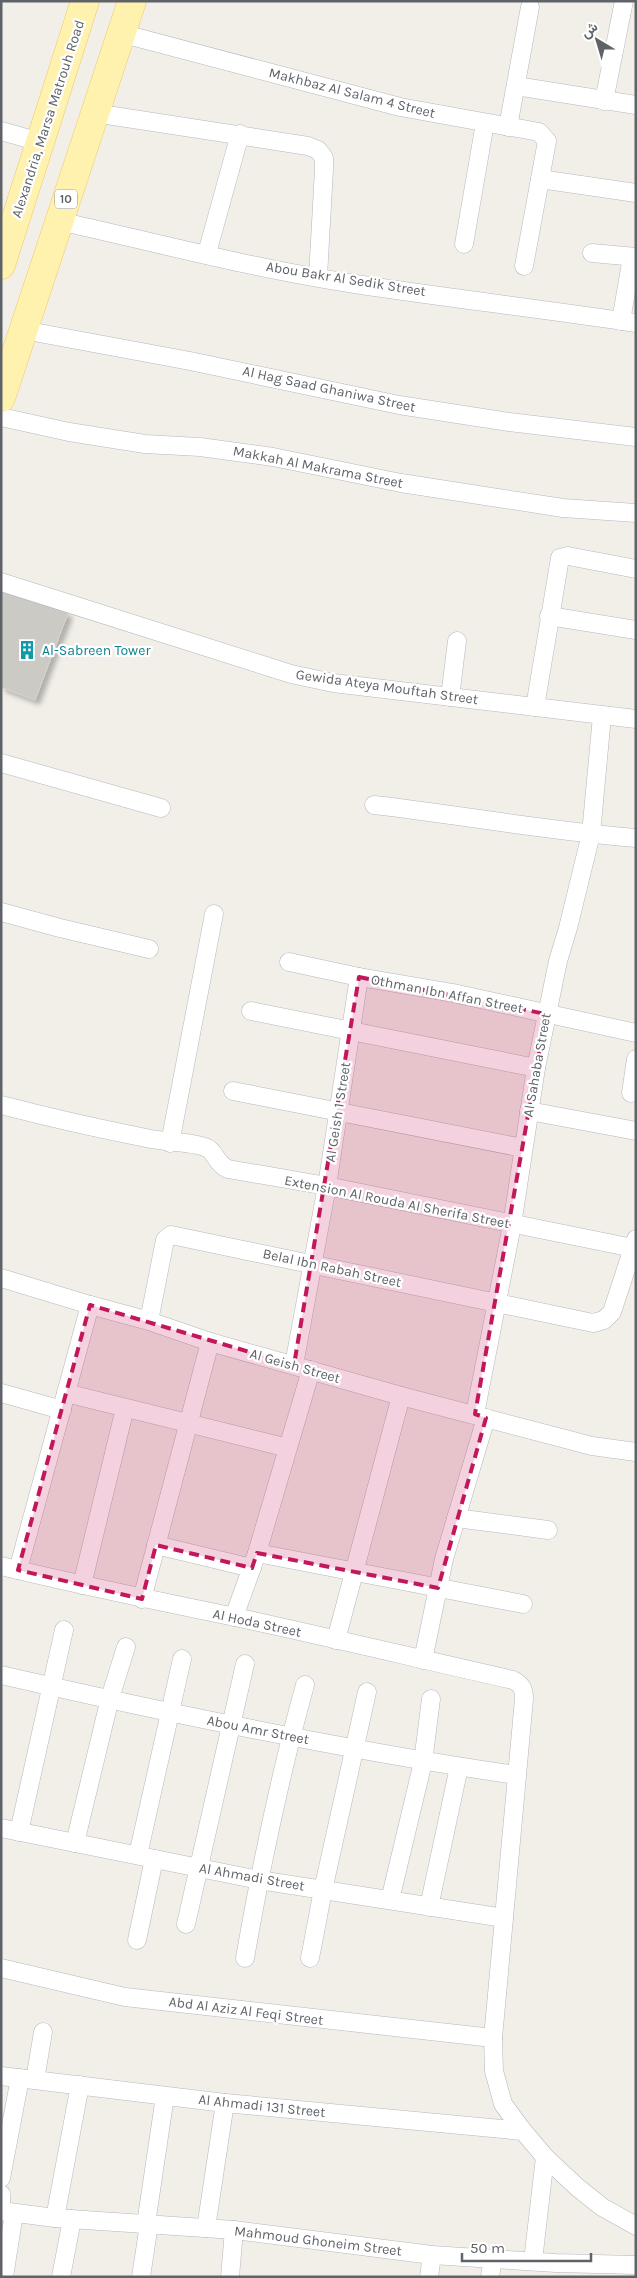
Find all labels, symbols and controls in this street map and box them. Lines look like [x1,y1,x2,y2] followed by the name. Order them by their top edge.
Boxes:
[572,15,622,65] north arrow
[8,18,88,220] street label: Alexandria, Marsa Matrouh Road
[577,18,601,42] text: ش
[267,64,437,122] street label: Makhbaz Al Salam 4 Street
[55,190,77,208] road number: 10
[265,258,427,300] street label: Abou Bakr Al Sedik Street
[241,362,417,416] street label: Al Hag Saad Ghaniwa Street
[232,442,404,492] street label: Makkah Al Makrama Street
[16,639,38,661] building icon: Al-Sabreen Tower
[42,642,151,659] place label: Al-Sabreen Tower
[295,666,479,708] street label: Gewida Ateya Mouftah Street
[369,971,525,1017] street label: Othman Ibn Affan Street
[519,1012,555,1118] street label: Al Sahaba Street
[322,1061,354,1163] street label: Al Geish 1 Street
[283,1172,511,1232] street label: Extension Al Rouda Al Sherifa Street
[261,1245,403,1291] street label: Belal Ibn Rabah Street
[248,1345,342,1387] street label: Al Geish Street
[211,1605,303,1641] street label: Al Hoda Street
[205,1712,311,1748] street label: Abou Amr Street
[198,1859,306,1895] street label: Al Ahmadi Street
[168,1993,324,2029] street label: Abd Al Aziz Al Feqi Street
[198,2091,326,2121] street label: Al Ahmadi 131 Street
[233,2222,403,2260] street label: Mahmoud Ghoneim Street
[462,2230,591,2262] scale bar
[470,2239,505,2257] text: 50 m

